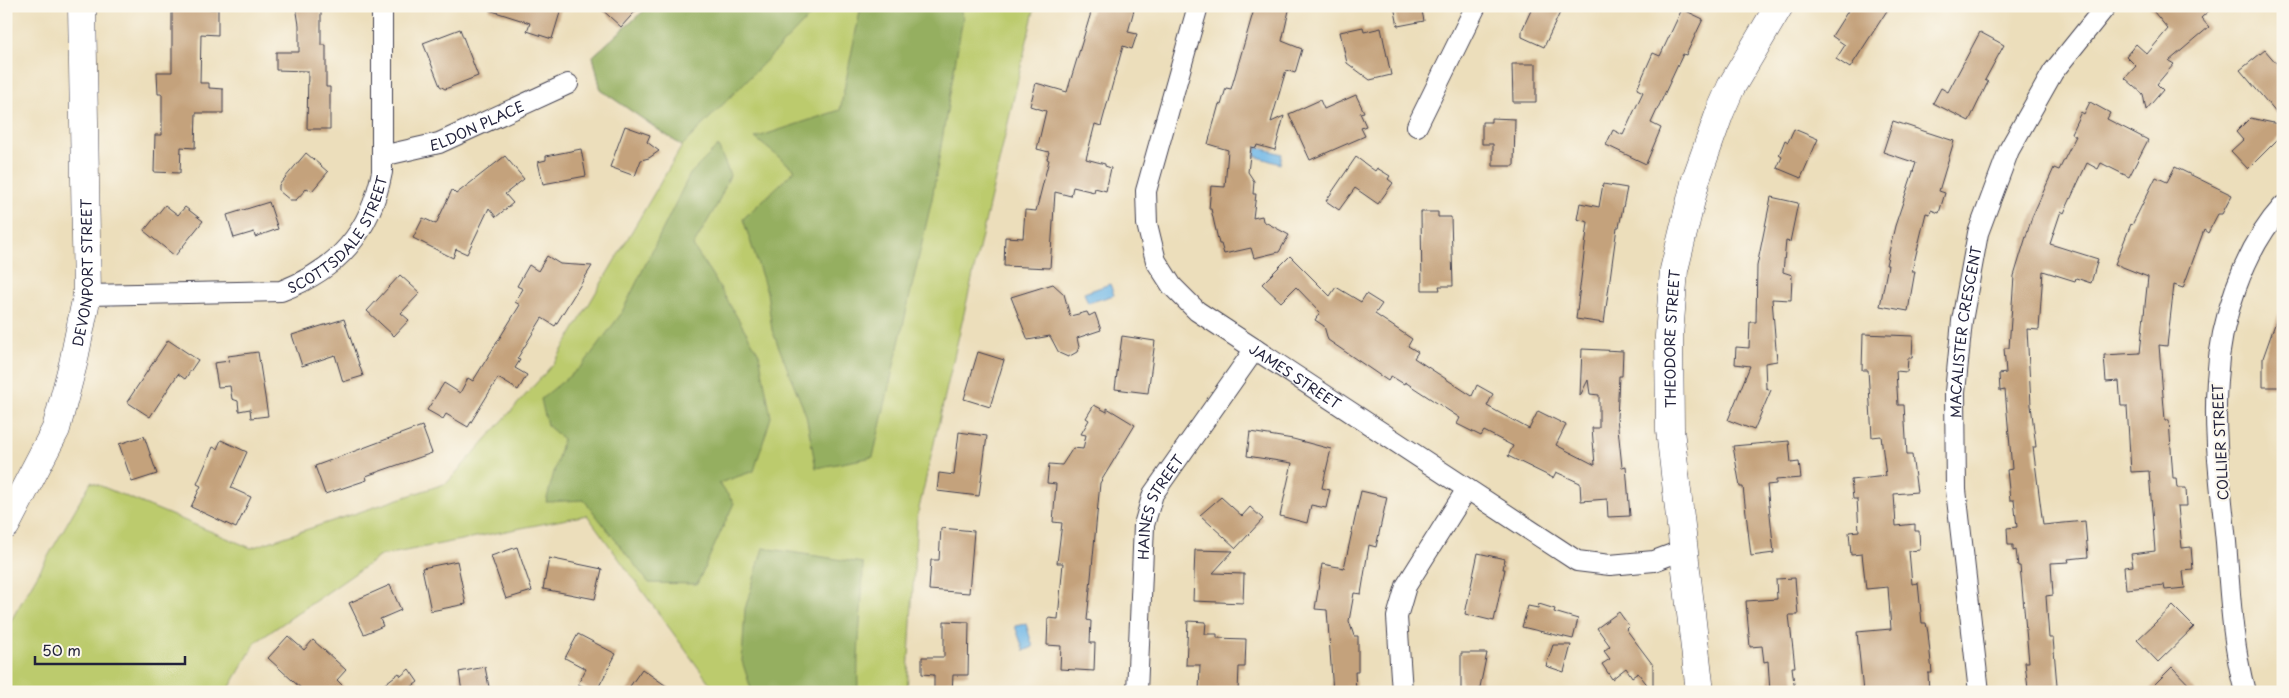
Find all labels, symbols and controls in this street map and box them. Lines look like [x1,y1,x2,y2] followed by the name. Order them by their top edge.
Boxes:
[428,95,527,155] street label: ELDON PLACE
[284,173,392,298] street label: SCOTTSDALE STREET
[66,198,98,348] street label: DEVONPORT STREET
[1944,244,1986,418] street label: MACALISTER CRESCENT
[1658,268,1685,408] street label: THEODORE STREET
[1245,338,1346,414] street label: JAMES STREET
[2206,383,2234,501] street label: COLLIER STREET
[1132,450,1188,560] street label: HAINES STREET
[35,633,185,665] scale bar
[42,638,81,661] text: 50 m

